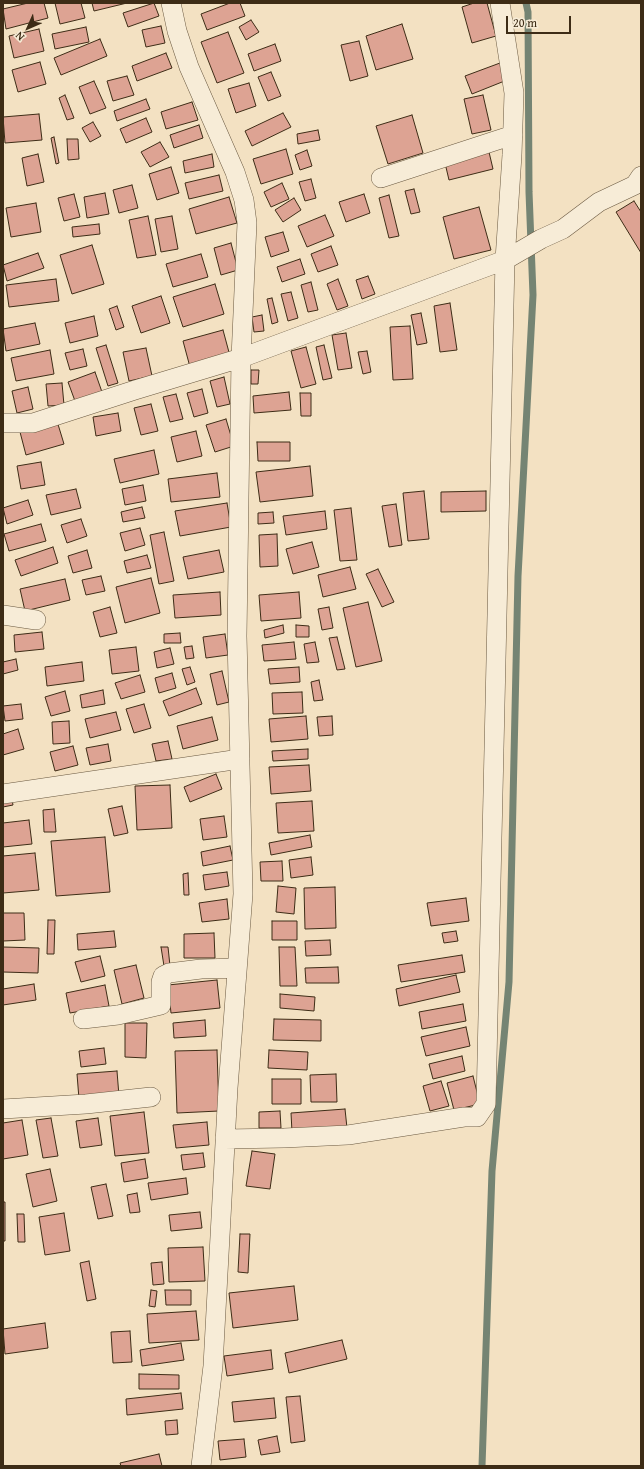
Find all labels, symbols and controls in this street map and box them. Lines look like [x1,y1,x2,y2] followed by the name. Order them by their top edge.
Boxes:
[8,8,48,48] north arrow
[508,8,573,34] scale bar
[513,14,537,31] text: 20 m
[11,28,28,45] text: N

